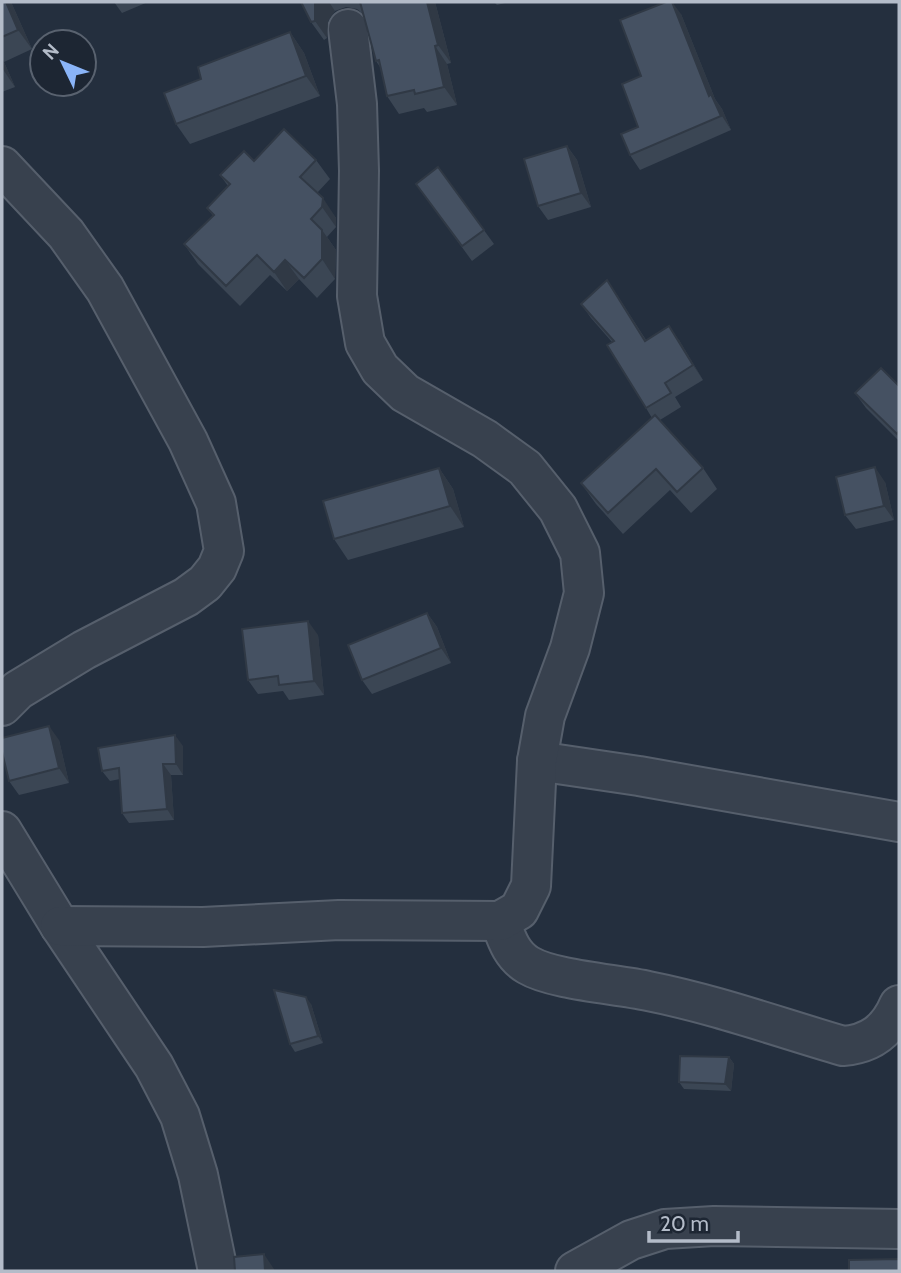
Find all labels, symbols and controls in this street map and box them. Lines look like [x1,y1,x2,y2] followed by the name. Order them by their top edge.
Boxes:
[28,28,98,98] north arrow
[38,39,64,65] text: N
[649,1200,738,1244] scale bar
[660,1211,709,1236] text: 20 m

